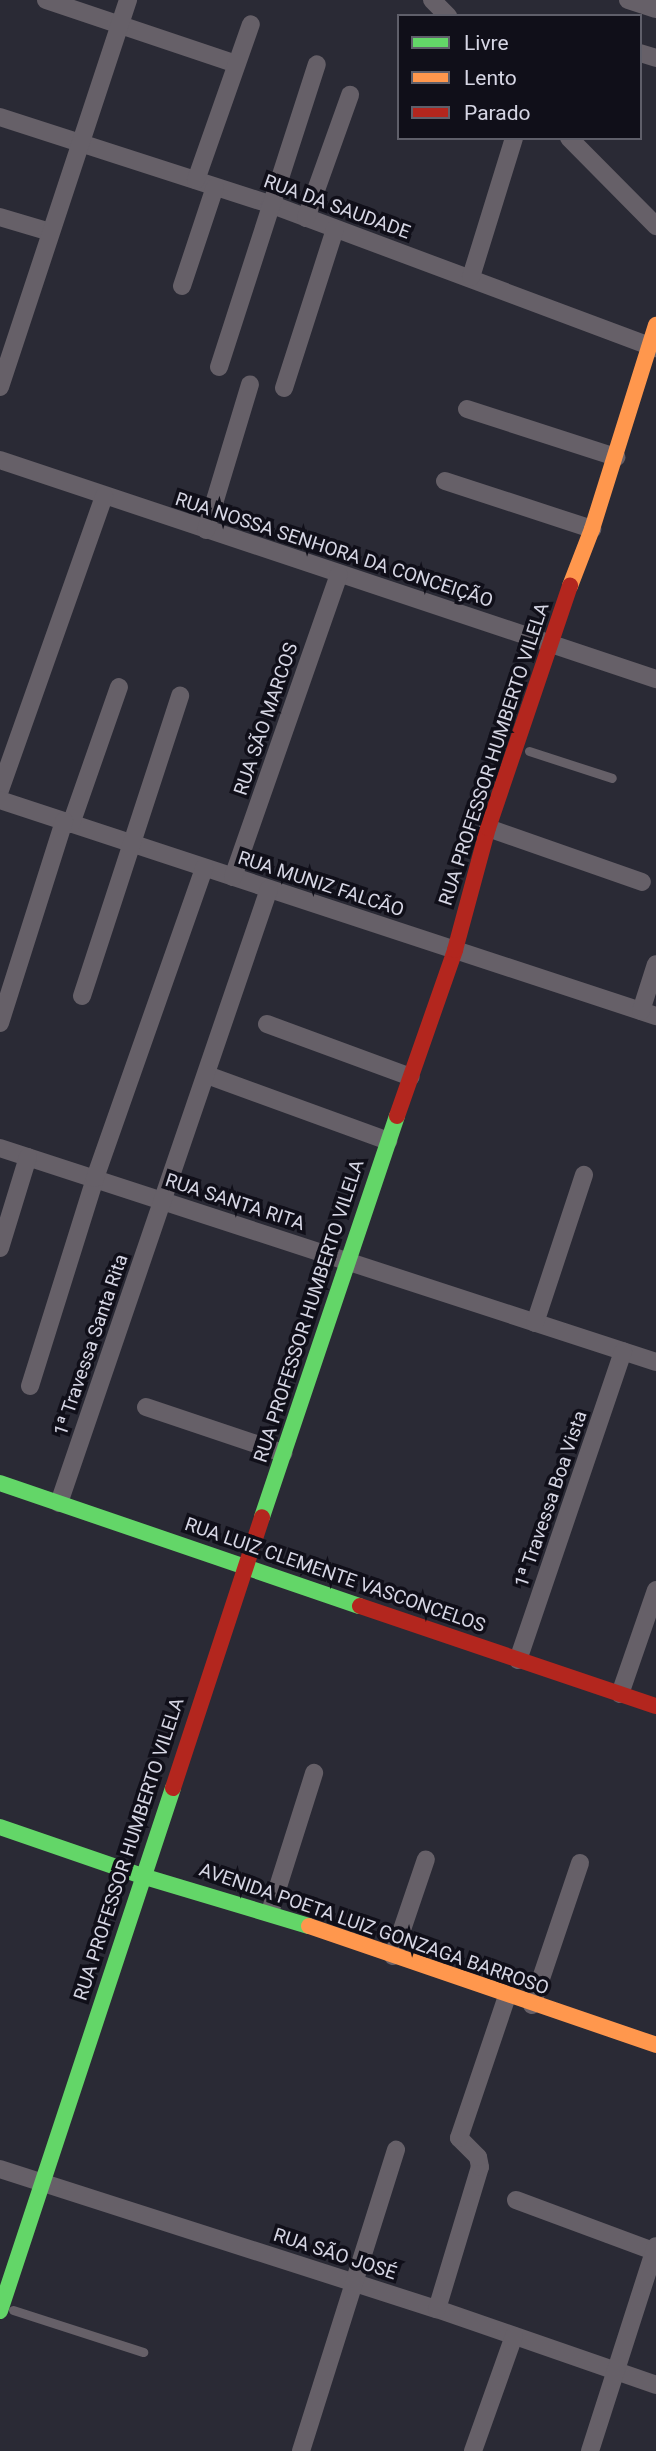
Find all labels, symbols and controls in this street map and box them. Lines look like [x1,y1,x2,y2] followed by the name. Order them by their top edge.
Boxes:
[397,14,642,140] legend
[464,31,509,55] text: Livre
[464,66,517,90] text: Lento
[464,101,531,125] text: Parado
[261,170,413,244] street label: RUA DA SAUDADE
[172,488,496,612] street label: RUA NOSSA SENHORA DA CONCEIÇÃO
[434,600,554,908] street label: RUA PROFESSOR HUMBERTO VILELA
[229,640,303,798] street label: RUA SÃO MARCOS
[235,846,407,922] street label: RUA MUNIZ FALCÃO
[249,1157,369,1465] street label: RUA PROFESSOR HUMBERTO VILELA
[162,1169,308,1235] street label: RUA SANTA RITA
[49,1251,133,1439] street label: 1ª Travessa Santa Rita
[510,1408,592,1590] street label: 1ª Travessa Boa Vista
[182,1513,488,1637] street label: RUA LUIZ CLEMENTE VASCONCELOS
[69,1695,189,2003] street label: RUA PROFESSOR HUMBERTO VILELA
[196,1858,552,2000] street label: AVENIDA POETA LUIZ GONZAGA BARROSO
[271,2223,399,2285] street label: RUA SÃO JOSÉ

